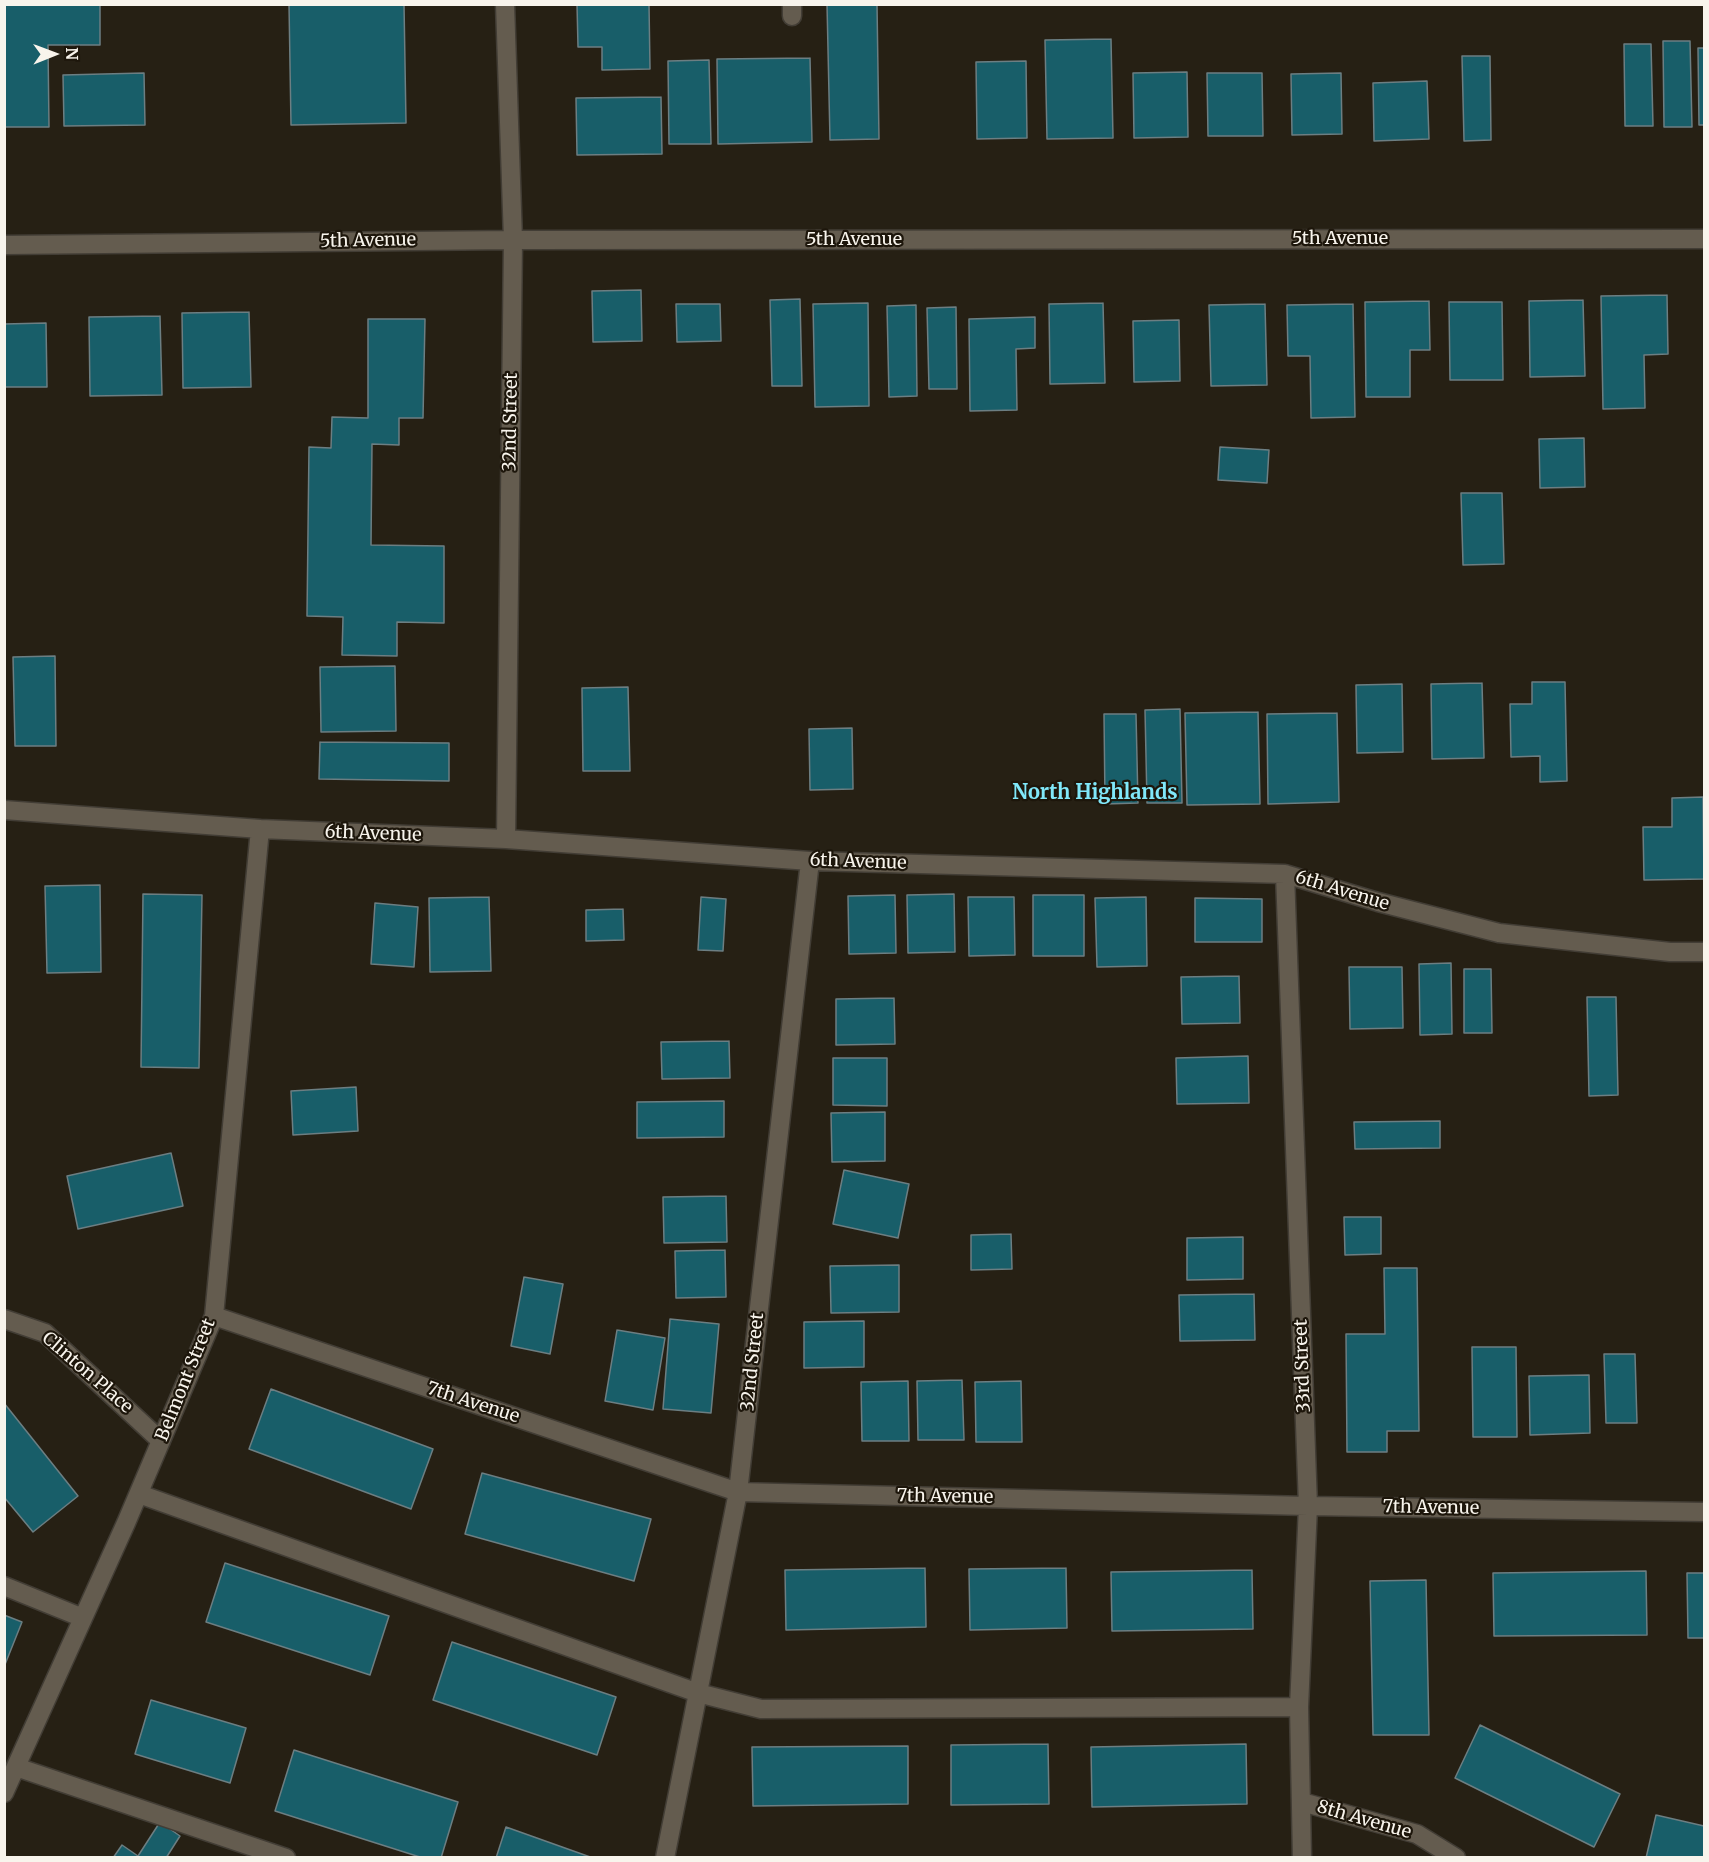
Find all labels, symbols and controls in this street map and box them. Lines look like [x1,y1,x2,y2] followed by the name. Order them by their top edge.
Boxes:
[24,24,84,84] north arrow
[62,47,82,60] text: N
[1292,228,1388,250] street label: 5th Avenue
[320,229,416,253] street label: 5th Avenue
[806,229,902,251] street label: 5th Avenue
[499,372,523,472] street label: 32nd Street
[1012,781,1178,805] district label: North Highlands
[324,822,422,846] street label: 6th Avenue
[809,850,907,874] street label: 6th Avenue
[1292,866,1392,916] street label: 6th Avenue
[737,1312,769,1412] street label: 32nd Street
[152,1316,220,1444] street label: Belmont Street
[1291,1319,1315,1413] street label: 33rd Street
[37,1328,137,1418] street label: Clinton Place
[424,1378,522,1428] street label: 7th Avenue
[897,1485,993,1509] street label: 7th Avenue
[1383,1496,1479,1520] street label: 7th Avenue
[1314,1796,1414,1844] street label: 8th Avenue

